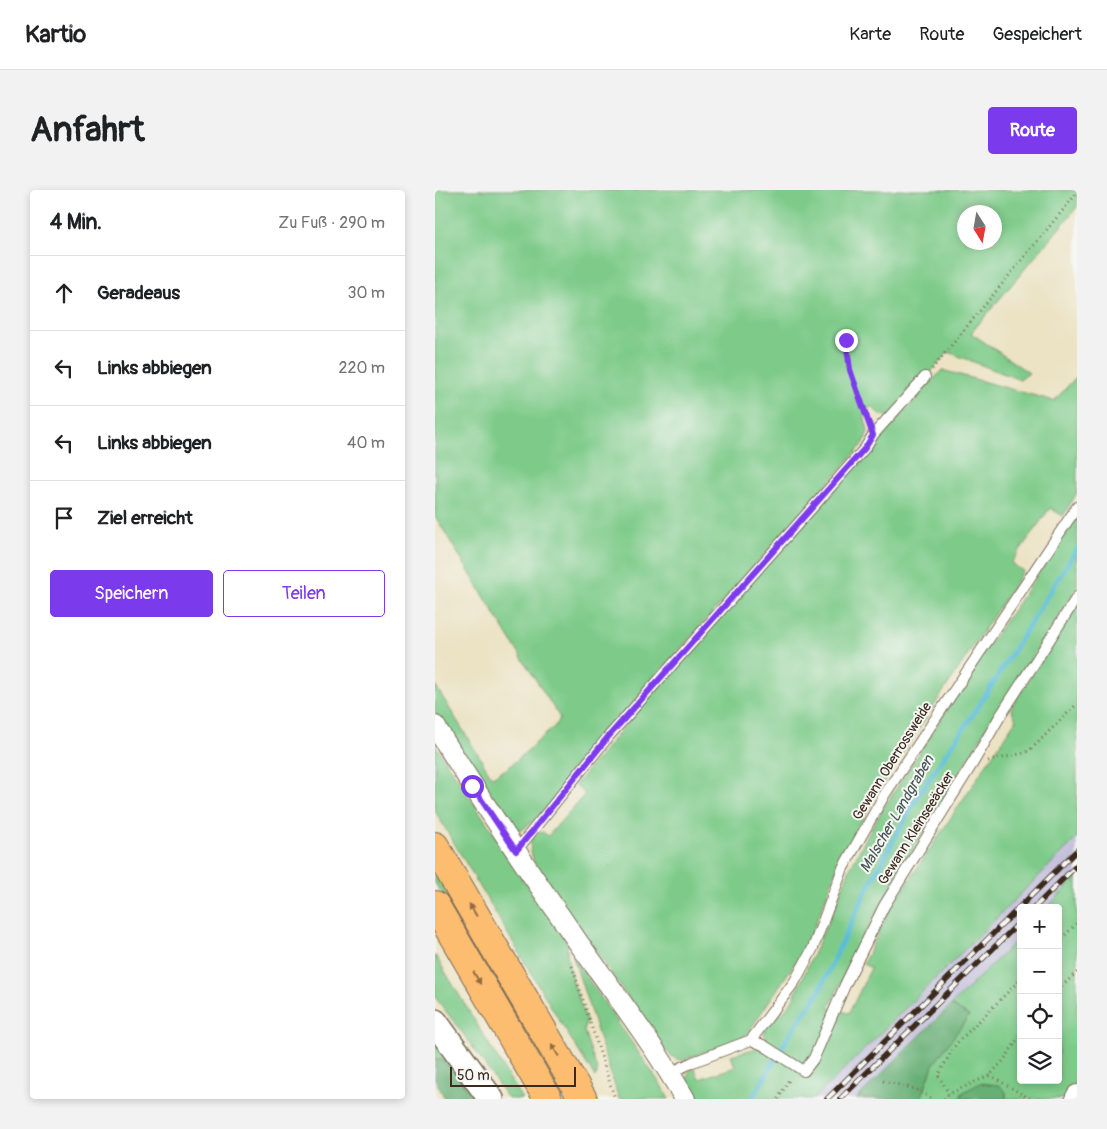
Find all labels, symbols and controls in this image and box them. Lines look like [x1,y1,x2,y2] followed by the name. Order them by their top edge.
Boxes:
[25,20,86,49] text: Kartio
[849,23,891,46] text: Karte
[919,23,964,46] text: Route
[992,23,1082,46] text: Gespeichert
[988,107,1077,154] button: Route
[30,108,145,152] text: Anfahrt
[957,205,1002,250] north arrow
[50,209,102,236] text: 4 Min.
[278,213,385,233] text: Zu Fuß · 290 m
[50,279,78,307] icon: ahead
[97,281,180,305] text: Geradeaus
[347,283,385,303] text: 30 m
[835,329,858,352] route end
[50,354,78,382] icon: left
[97,356,212,380] text: Links abbiegen
[339,358,385,378] text: 220 m
[50,429,78,457] icon: left
[97,431,212,455] text: Links abbiegen
[347,433,385,453] text: 40 m
[50,504,78,532] icon: arrive
[97,506,193,530] text: Ziel erreicht
[50,570,213,617] button: Speichern
[223,570,385,617] button: Teilen
[849,699,935,823] street label: Gewann Oberrossweide
[856,751,939,876] water label: Malscher Landgraben
[874,768,958,888] street label: Gewann Kleinseeäcker
[461,775,484,798] route start
[469,903,478,916] one-way arrow
[1017,904,1062,1084] map controls
[1017,904,1062,949] button: +
[1017,949,1062,994] button: −
[473,970,481,985] one-way arrow
[1017,994,1062,1039] button: locate
[1017,1039,1062,1084] button: layers
[550,1044,559,1057] one-way arrow
[450,1064,576,1087] scale bar
[457,1067,490,1084] text: 50 m

